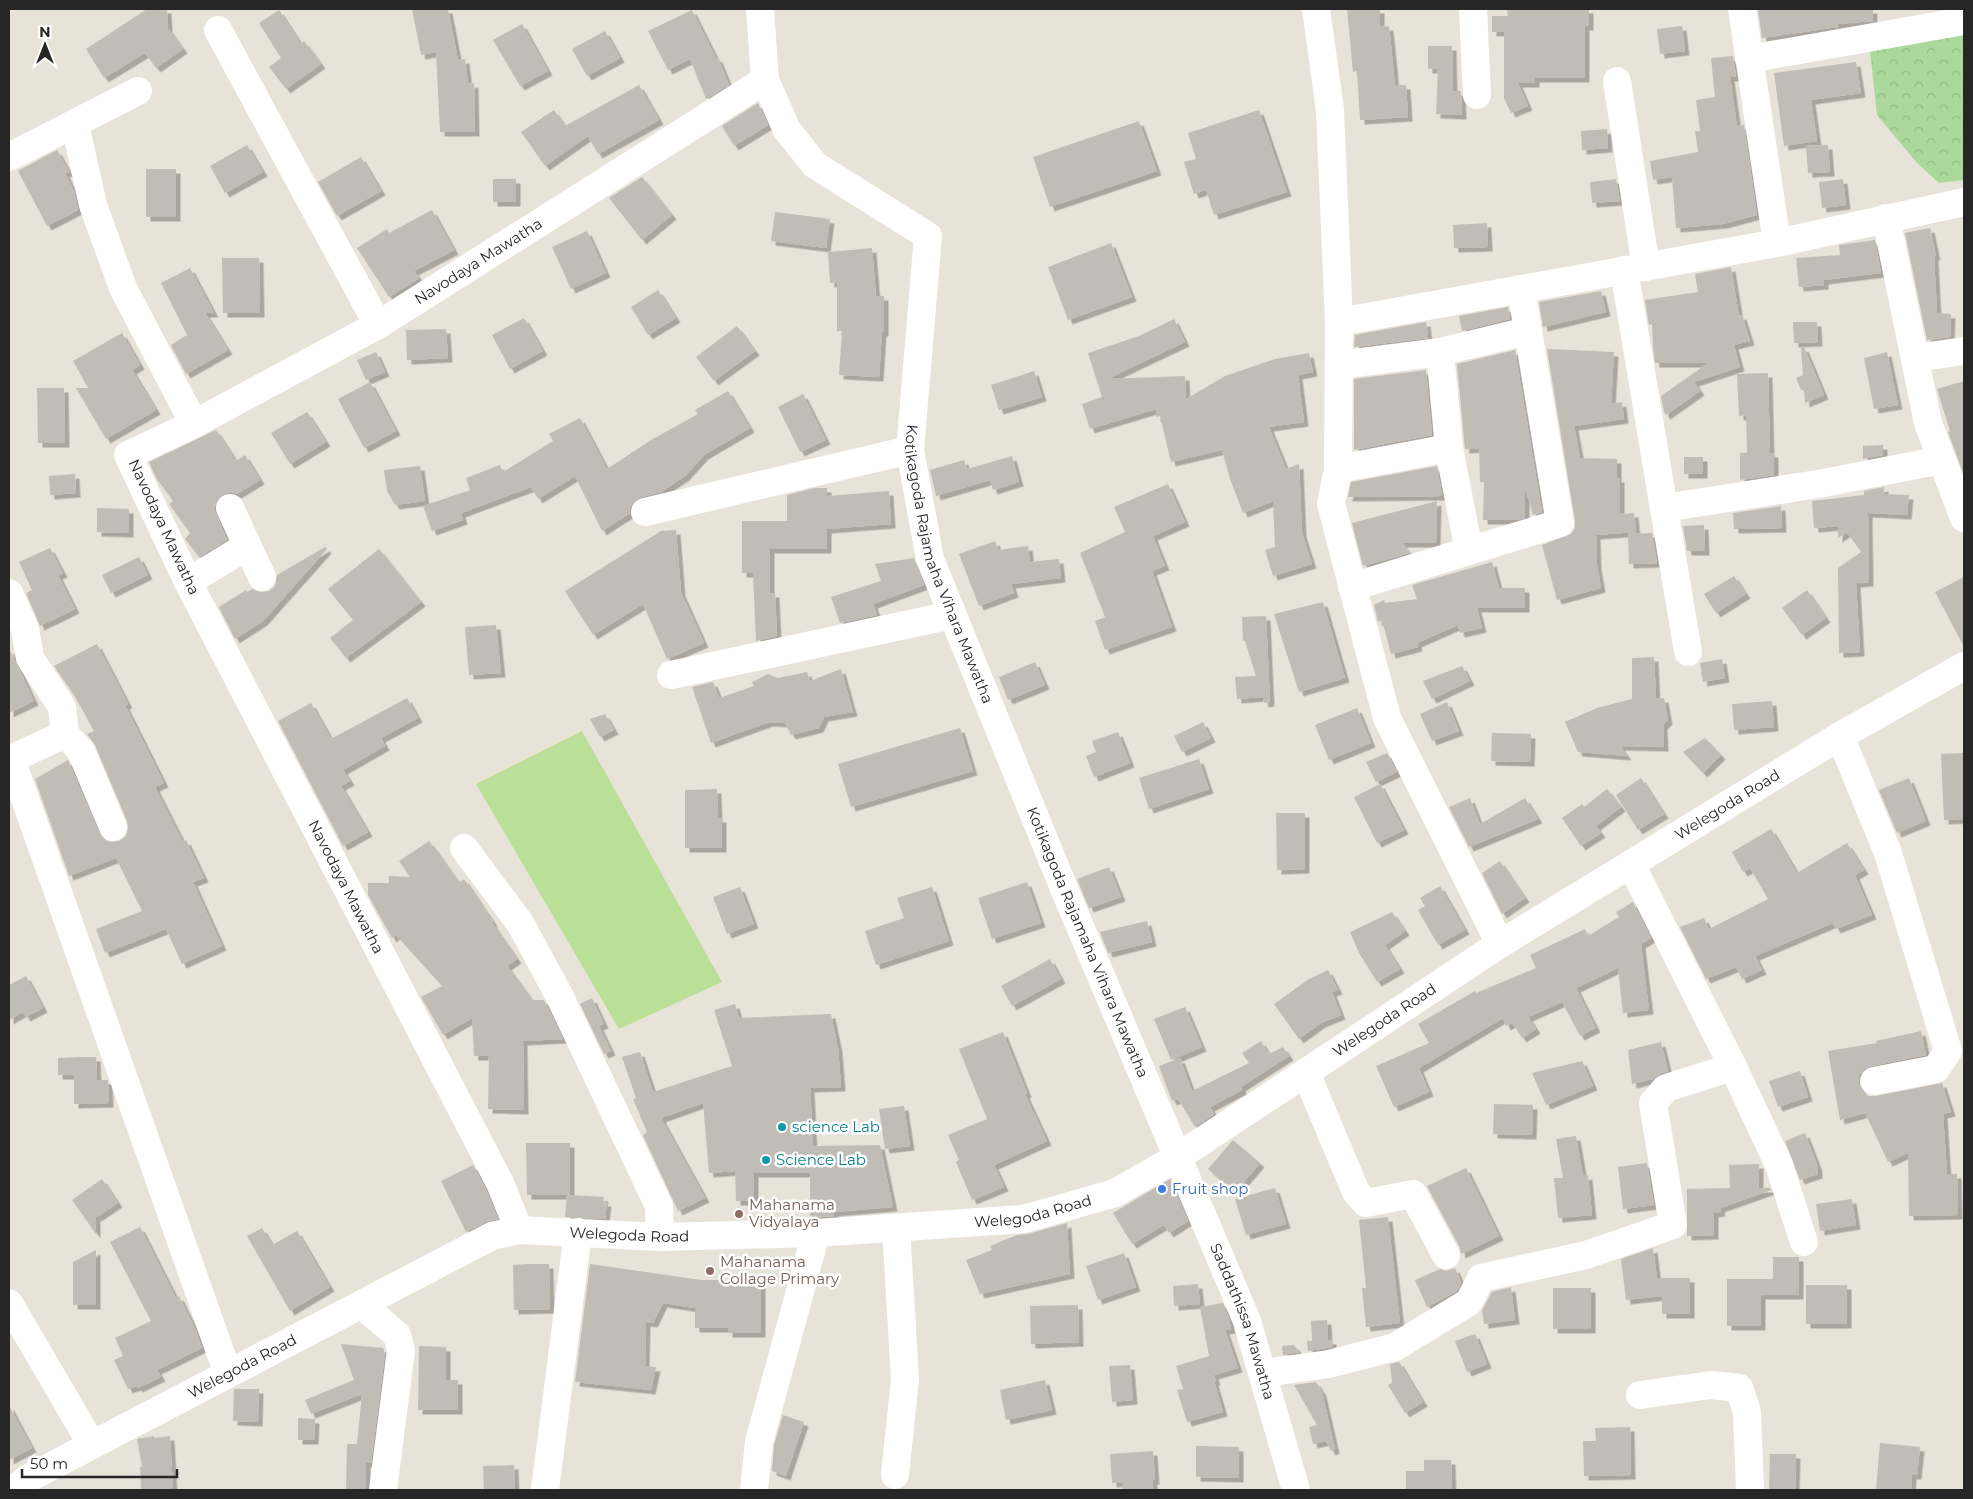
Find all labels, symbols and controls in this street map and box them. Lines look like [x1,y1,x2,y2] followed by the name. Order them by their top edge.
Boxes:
[20,20,70,70] north arrow
[39,23,51,41] text: N
[411,214,546,308] street label: Navodaya Mawatha
[901,424,998,706] street label: Kotikagoda Rajamaha Vihara Mawatha
[125,456,204,598] street label: Navodaya Mawatha
[1671,765,1783,844] street label: Welegoda Road
[1023,804,1153,1080] street label: Kotikagoda Rajamaha Vihara Mawatha
[305,817,388,957] street label: Navodaya Mawatha
[1329,979,1440,1061] street label: Welegoda Road
[792,1117,880,1136] place label: science Lab
[776,1121,788,1133] marker: science Lab
[776,1150,866,1169] place label: Science Lab
[760,1154,772,1166] marker: Science Lab
[1172,1179,1248,1198] place label: Fruit shop
[1156,1183,1168,1195] marker: Fruit shop
[973,1190,1094,1231] street label: Welegoda Road
[749,1195,835,1231] place label: Mahanama Vidyalaya
[733,1208,745,1220] marker: Mahanama Vidyalaya
[569,1223,690,1246] street label: Welegoda Road
[1206,1240,1279,1402] street label: Saddathissa Mawatha
[720,1252,840,1288] place label: Mahanama Collage Primary
[704,1265,716,1277] marker: Mahanama Collage Primary
[185,1330,300,1402] street label: Welegoda Road
[22,1446,178,1478] scale bar
[30,1454,68,1473] text: 50 m

